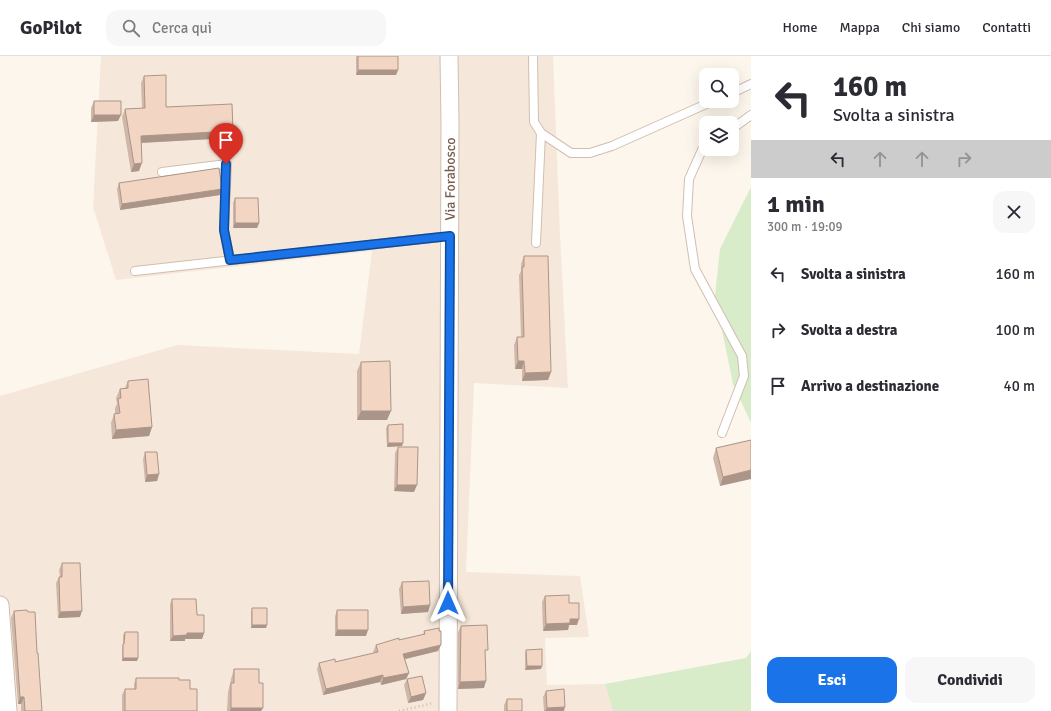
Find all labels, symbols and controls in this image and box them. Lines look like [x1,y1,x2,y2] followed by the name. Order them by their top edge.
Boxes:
[106,10,386,46] search box
[20,16,82,40] text: GoPilot
[120,17,142,39] icon: search
[152,19,212,37] text: Cerca qui
[783,19,817,36] text: Home
[839,19,880,36] text: Mappa
[902,19,960,36] text: Chi siamo
[982,19,1031,36] text: Contatti
[699,68,739,156] map controls
[699,68,739,108] button: search
[833,70,907,104] text: 160 m
[767,72,819,124] icon: left
[833,104,955,126] text: Svolta a sinistra
[699,116,739,156] button: layers
[209,123,243,164] pin
[215,129,237,151] icon: arrive
[441,137,458,221] street label: Via Forabosco
[827,148,849,170] icon: left
[869,148,891,170] icon: ahead
[911,148,933,170] icon: ahead
[953,148,975,170] icon: right
[767,189,825,219] text: 1 min
[993,191,1035,233] button: close
[767,219,843,235] text: 300 m · 19:09
[767,263,789,285] icon: left
[801,265,906,283] text: Svolta a sinistra
[995,265,1035,283] text: 160 m
[767,319,789,341] icon: right
[801,321,897,339] text: Svolta a destra
[995,321,1035,339] text: 100 m
[767,375,789,397] icon: arrive
[801,377,939,395] text: Arrivo a destinazione
[1004,377,1035,395] text: 40 m
[427,582,469,624] position arrow
[767,657,897,703] button: Esci
[905,657,1035,703] button: Condividi

